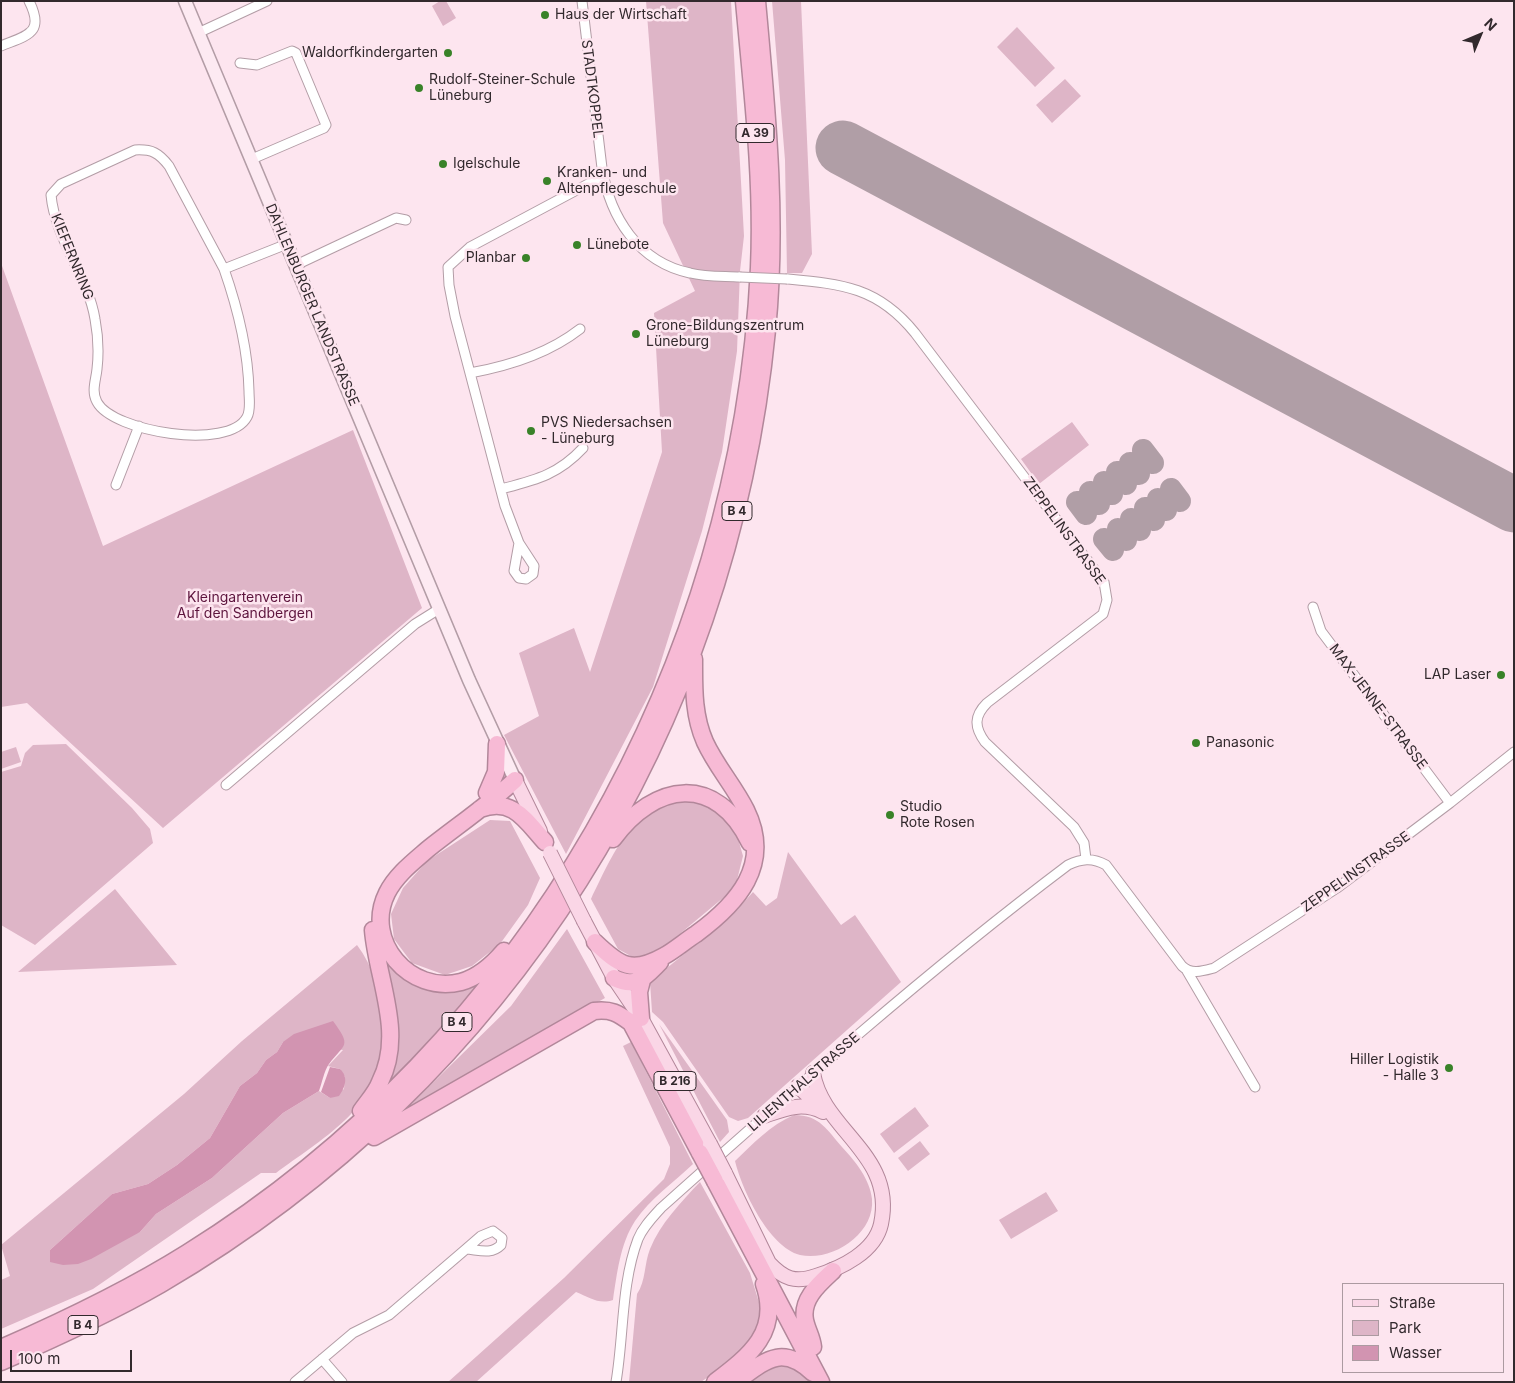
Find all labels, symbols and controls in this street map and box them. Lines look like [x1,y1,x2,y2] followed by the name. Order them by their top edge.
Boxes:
[555,7,687,23] place label: Haus der Wirtschaft
[539,9,551,21] marker: Haus der Wirtschaft
[1455,10,1505,60] north arrow
[1481,14,1501,34] text: N
[578,39,606,139] street label: STADTKOPPEL
[302,45,438,61] place label: Waldorfkindergarten
[442,47,454,59] marker: Waldorfkindergarten
[429,72,576,104] place label: Rudolf-Steiner-Schule Lüneburg
[413,82,425,94] marker: Rudolf-Steiner-Schule Lüneburg
[736,124,774,142] road number: A 39
[453,156,520,172] place label: Igelschule
[437,158,449,170] marker: Igelschule
[557,165,677,198] place label: Kranken- und Altenpflegeschule
[541,175,553,187] marker: Kranken- und Altenpflegeschule
[262,201,362,409] street label: DAHLENBURGER LANDSTRASSE
[47,211,97,303] street label: KIEFERNRING
[587,237,649,253] place label: Lünebote
[571,239,583,251] marker: Lünebote
[466,250,516,266] place label: Planbar
[520,252,532,264] marker: Planbar
[646,318,804,351] place label: Grone-Bildungszentrum Lüneburg
[630,328,642,340] marker: Grone-Bildungszentrum Lüneburg
[541,415,672,448] place label: PVS Niedersachsen - Lüneburg
[525,425,537,437] marker: PVS Niedersachsen - Lüneburg
[1019,474,1109,588] street label: ZEPPELINSTRASSE
[722,502,752,520] road number: B 4
[177,590,313,622] park label: Kleingartenverein Auf den Sandbergen
[1325,641,1431,773] street label: MAX-JENNE-STRASSE
[1424,667,1491,683] place label: LAP Laser
[1495,669,1507,681] marker: LAP Laser
[1206,735,1274,751] place label: Panasonic
[1190,737,1202,749] marker: Panasonic
[900,799,975,832] place label: Studio Rote Rosen
[884,809,896,821] marker: Studio Rote Rosen
[1298,828,1414,916] street label: ZEPPELINSTRASSE
[442,1012,472,1032] road number: B 4
[745,1029,863,1135] street label: LILIENTHALSTRASSE
[1350,1052,1439,1084] place label: Hiller Logistik - Halle 3
[1443,1062,1455,1074] marker: Hiller Logistik - Halle 3
[654,1072,696,1090] road number: B 216
[1342,1283,1505,1373] legend
[1389,1293,1436,1312] text: Straße
[68,1316,98,1334] road number: B 4
[1389,1318,1421,1337] text: Park
[12,1340,135,1372] scale bar
[1389,1343,1442,1362] text: Wasser
[18,1349,60,1368] text: 100 m

